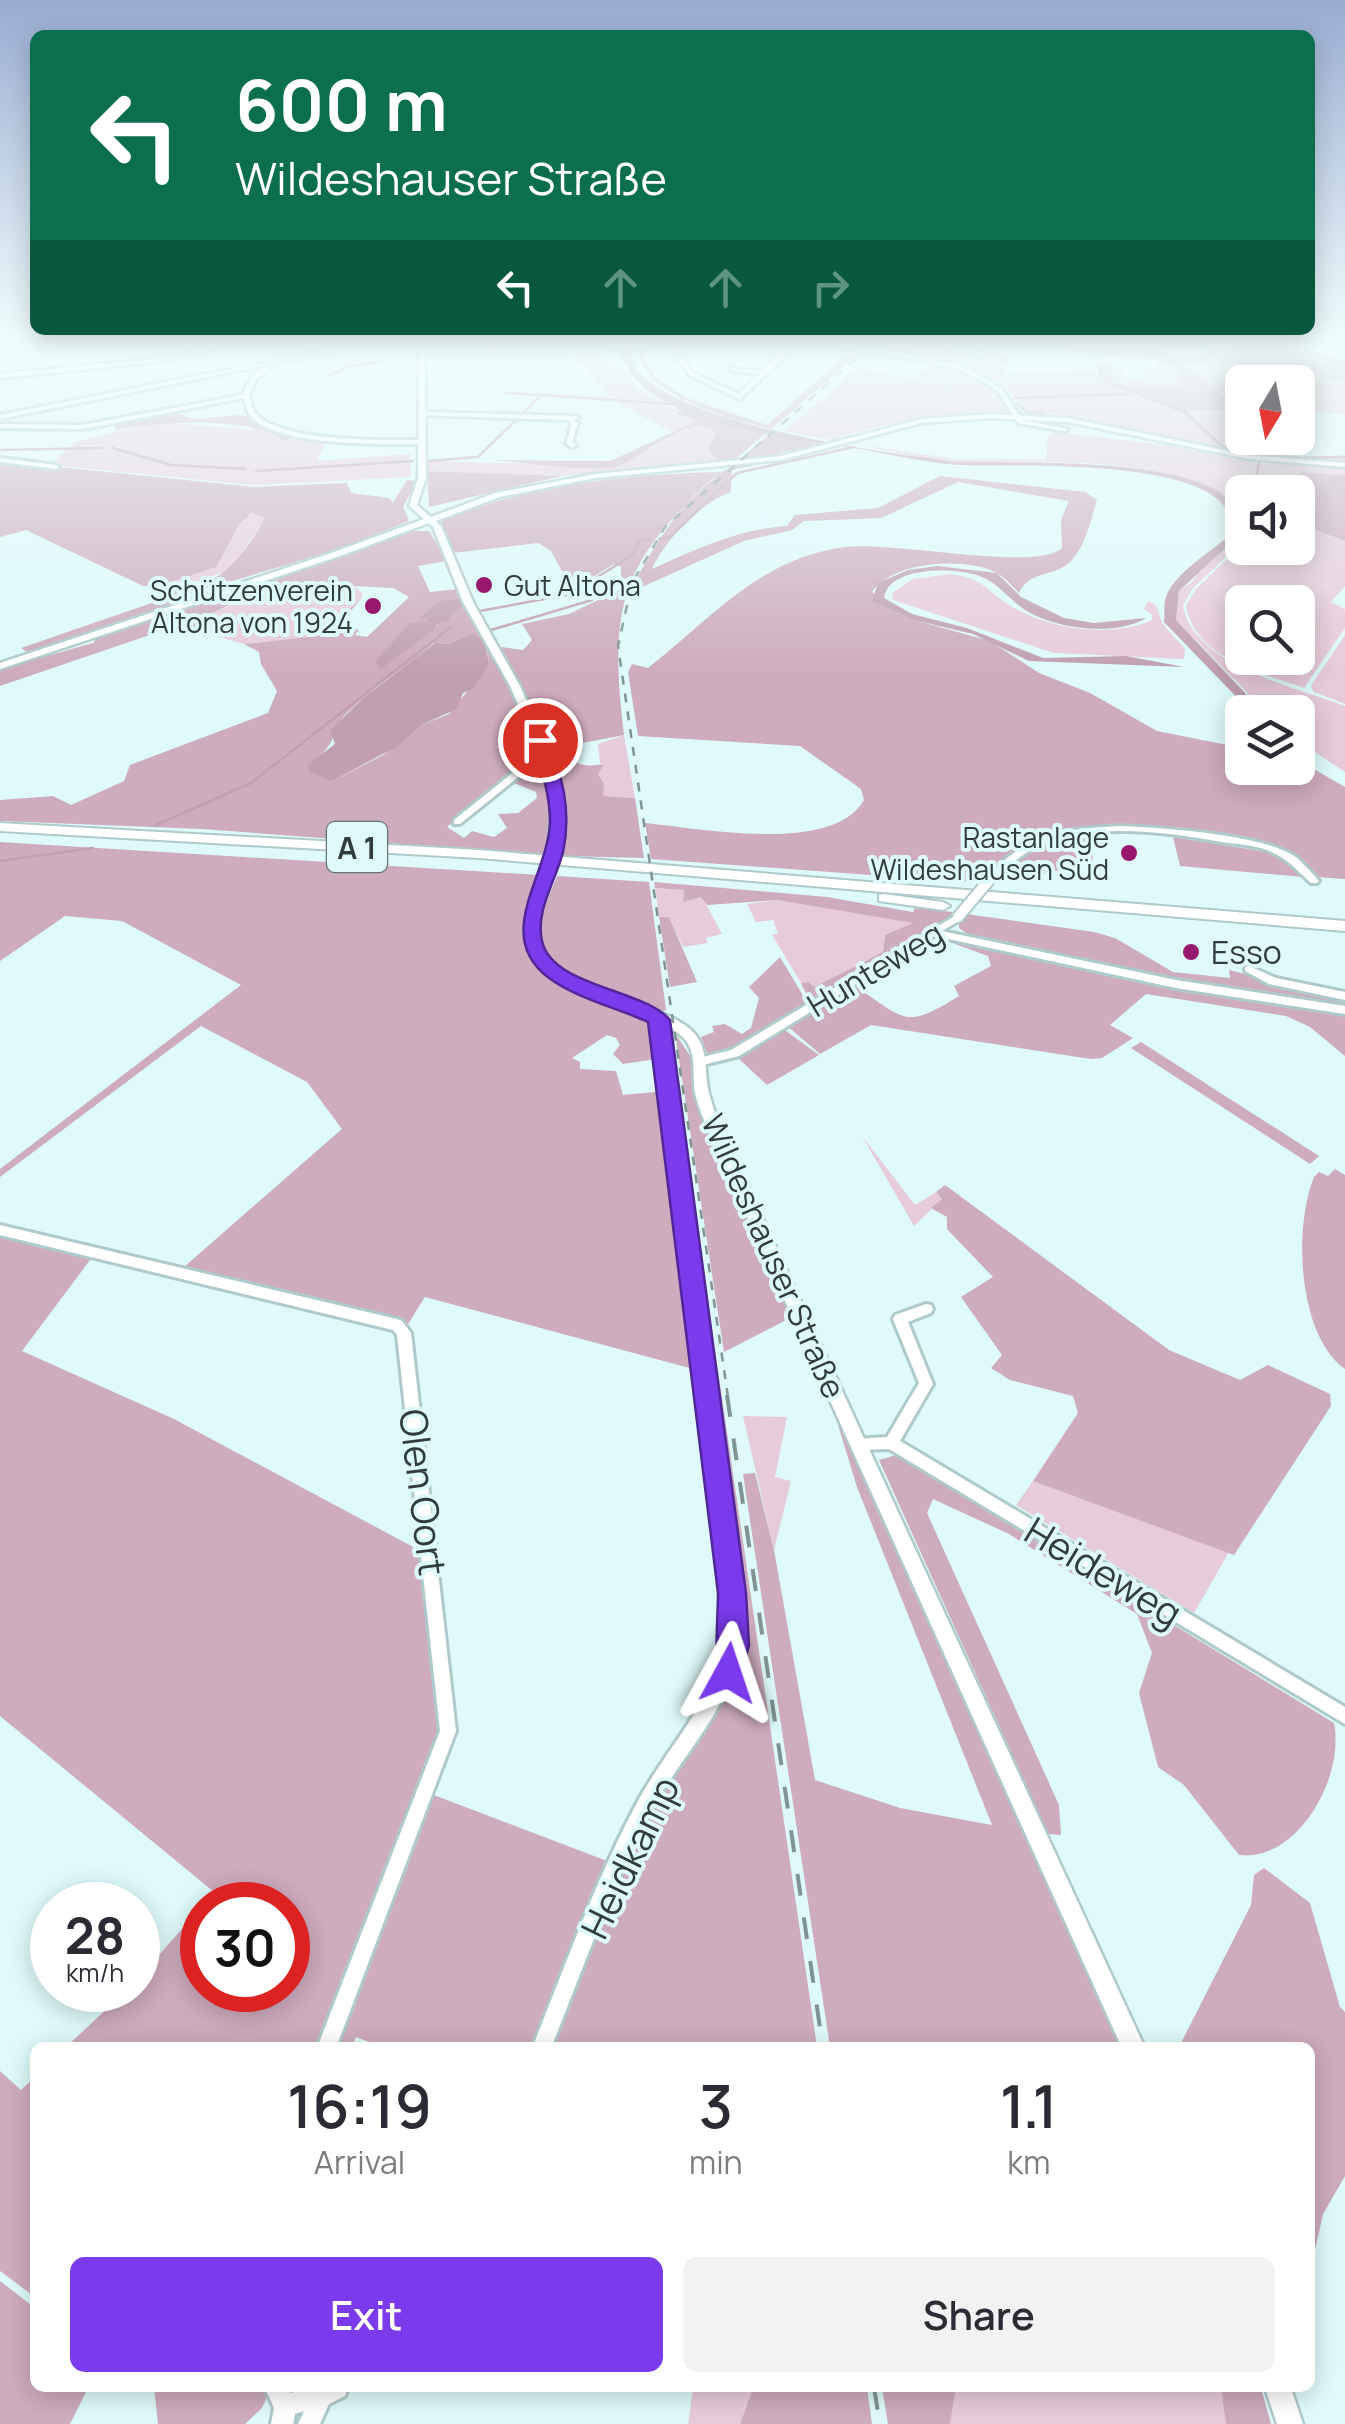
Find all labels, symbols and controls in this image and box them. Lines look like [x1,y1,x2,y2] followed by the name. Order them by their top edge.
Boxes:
[235,56,448,152] text: 600 m
[70,70,200,200] icon: left
[235,147,667,209] text: Wildeshauser Straße
[488,260,543,315] icon: left
[593,260,648,315] icon: ahead
[698,260,753,315] icon: ahead
[803,260,858,315] icon: right
[1225,365,1315,455] north arrow
[1225,365,1315,785] map controls
[1225,475,1315,565] button: sound
[504,566,641,604] place label: Gut Altona
[150,571,353,641] place label: Schützenverein Altona von 1924
[473,574,495,596] marker: Gut Altona
[1225,585,1315,675] button: search
[362,595,384,617] marker: Schützenverein Altona von 1924
[1225,695,1315,785] button: layers
[498,698,583,783] pin
[513,713,568,768] icon: arrive
[870,818,1109,888] place label: Rastanlage Wildeshausen Süd
[327,822,387,872] road number: A 1
[1118,842,1140,864] marker: Rastanlage Wildeshausen Süd
[799,911,951,1027] street label: Hunteweg
[1211,930,1282,974] place label: Esso
[1180,941,1202,963] marker: Esso
[691,1107,857,1405] street label: Wildeshauser Straße
[388,1406,460,1578] street label: Olen Oort
[1016,1504,1192,1638] street label: Heideweg
[676,1621,780,1725] position arrow
[567,1767,691,1947] street label: Heidkamp
[180,1882,310,2012] speed limit sign: 30
[65,1901,125,1969] text: 28
[66,1955,124,1990] text: km/h
[287,2064,432,2146] text: 16:19
[699,2064,733,2146] text: 3
[1000,2064,1058,2146] text: 1.1
[314,2140,405,2184] text: Arrival
[689,2140,743,2184] text: min
[1007,2140,1050,2184] text: km
[70,2257,663,2372] button: Exit
[683,2257,1275,2372] button: Share

